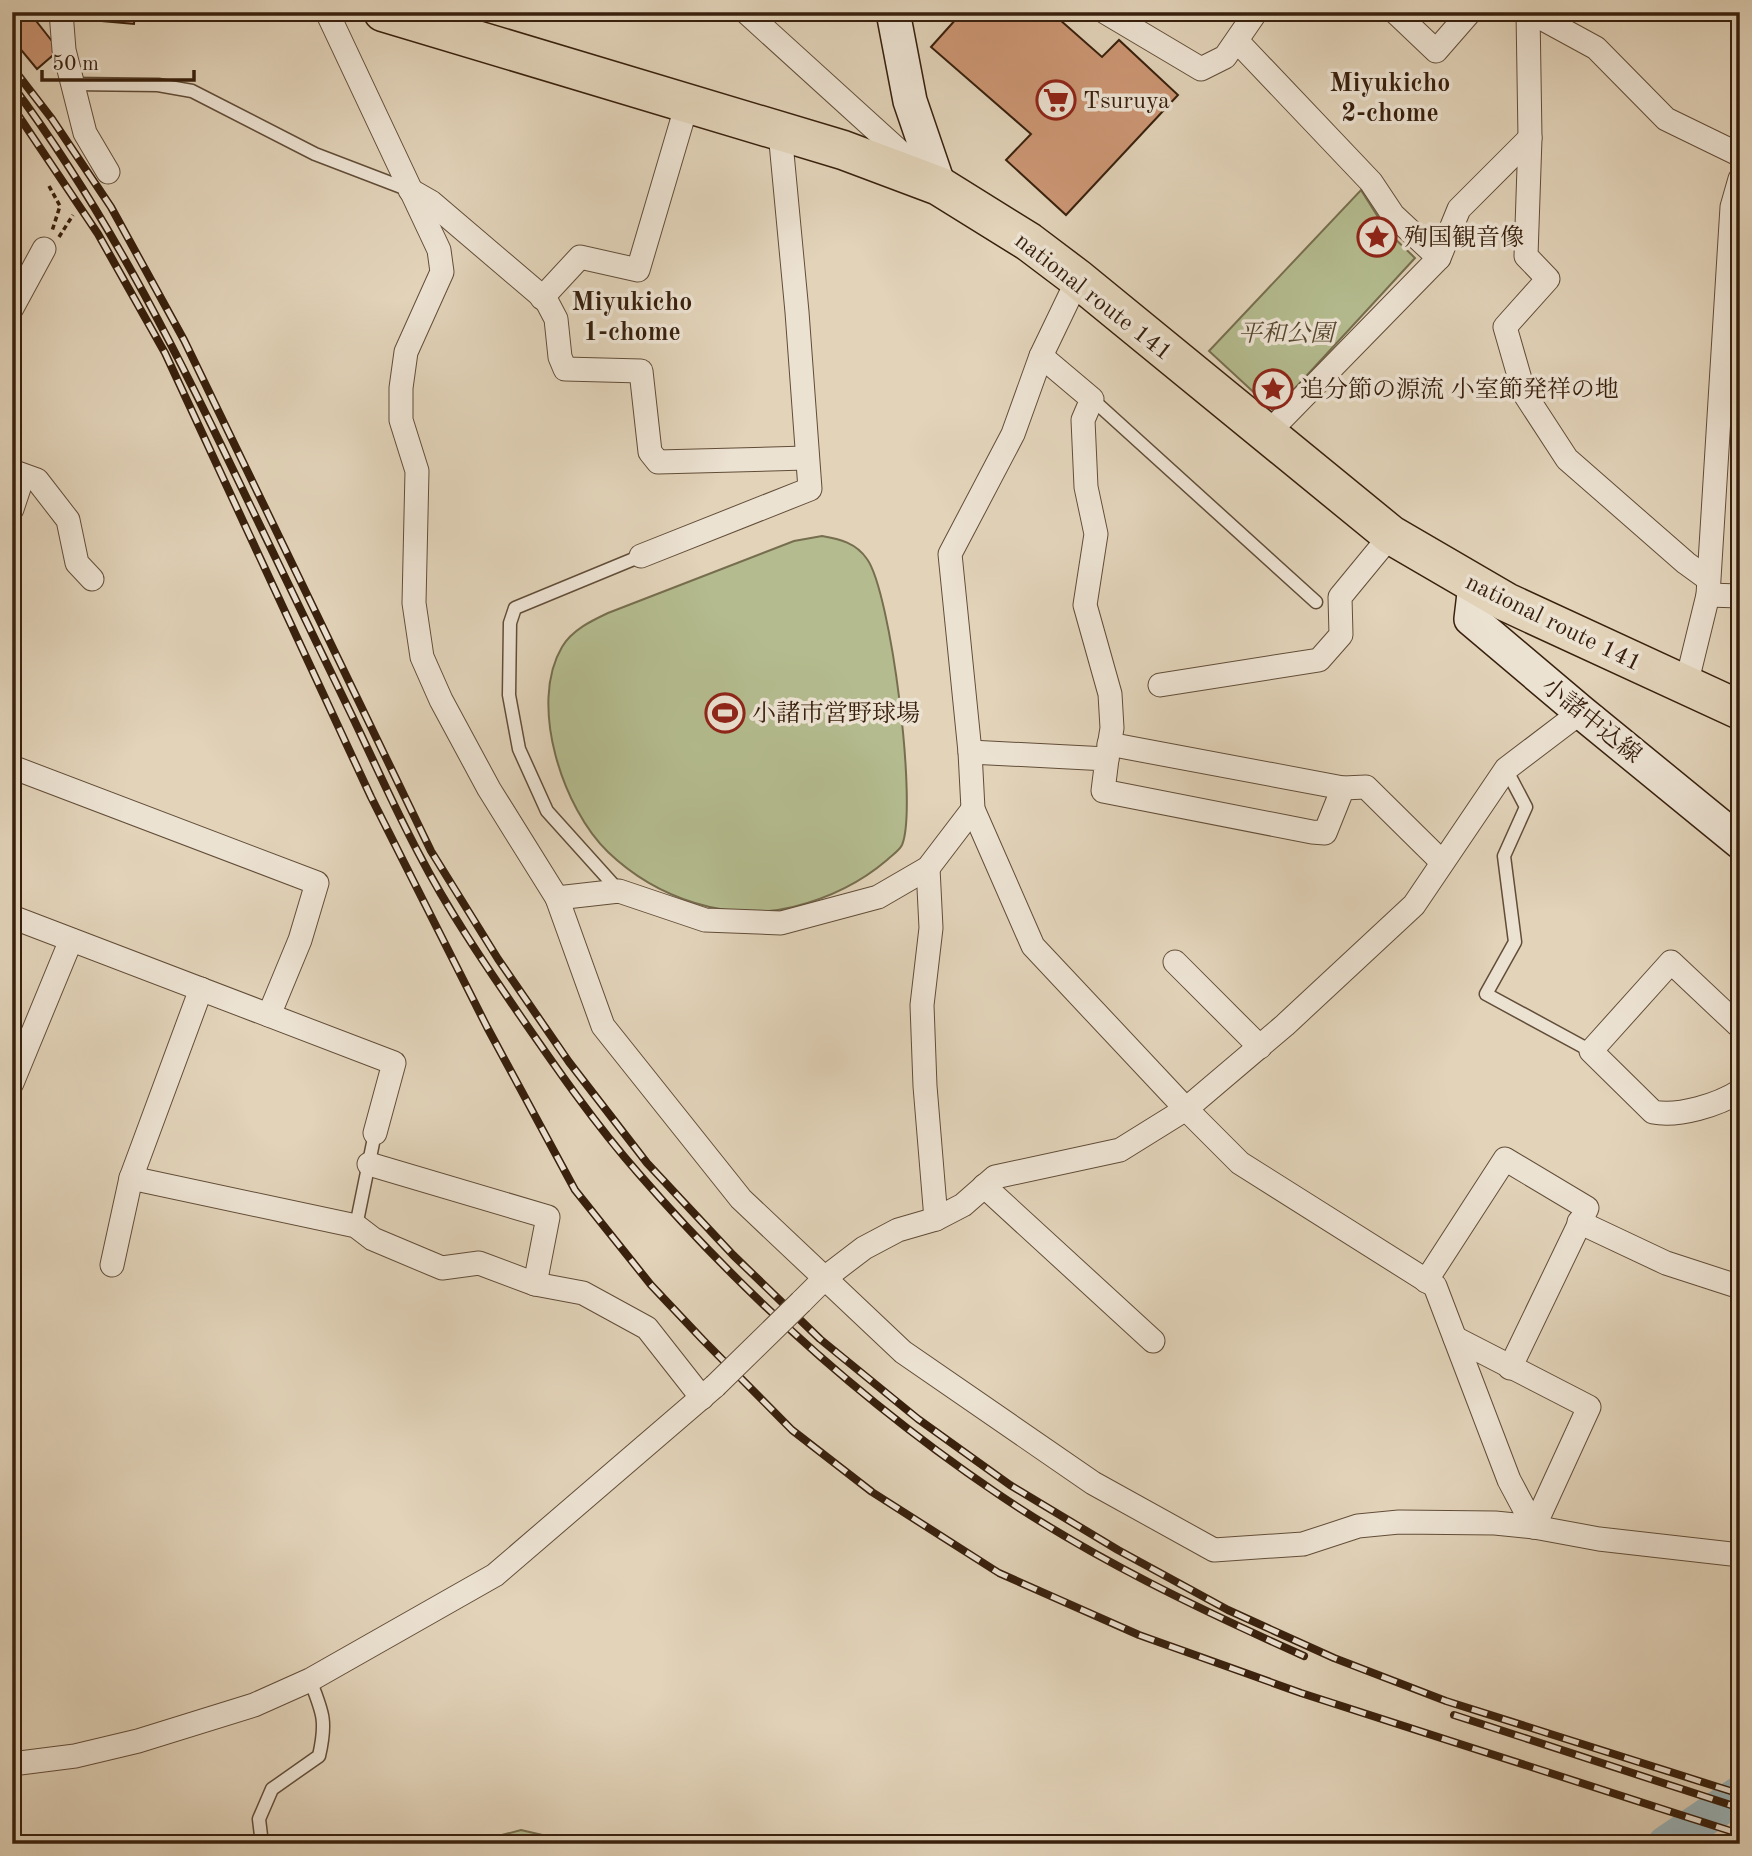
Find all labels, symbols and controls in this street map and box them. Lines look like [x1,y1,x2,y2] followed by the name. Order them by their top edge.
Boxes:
[42,38,194,82] scale bar
[52,54,99,75] text: 50 m
[1330,71,1450,127] district label: Miyukicho 2-chome
[1035,79,1077,121] supermarket icon: Tsuruya
[1083,90,1170,114] place label: Tsuruya
[1356,216,1398,258] place icon: 殉国観音像
[1404,224,1524,251] place label: 殉国観音像
[1010,229,1176,366] street label: national route 141
[572,290,692,346] district label: Miyukicho 1-chome
[1238,320,1338,347] park label: 平和公園
[1252,368,1294,410] place icon: 追分節の源流 小室節発祥の地
[1300,376,1619,403] place label: 追分節の源流 小室節発祥の地
[1462,571,1645,677] street label: national route 141
[1537,672,1647,769] street label: 小諸中込線
[704,692,746,734] sports icon: 小諸市営野球場
[752,700,920,727] place label: 小諸市営野球場

